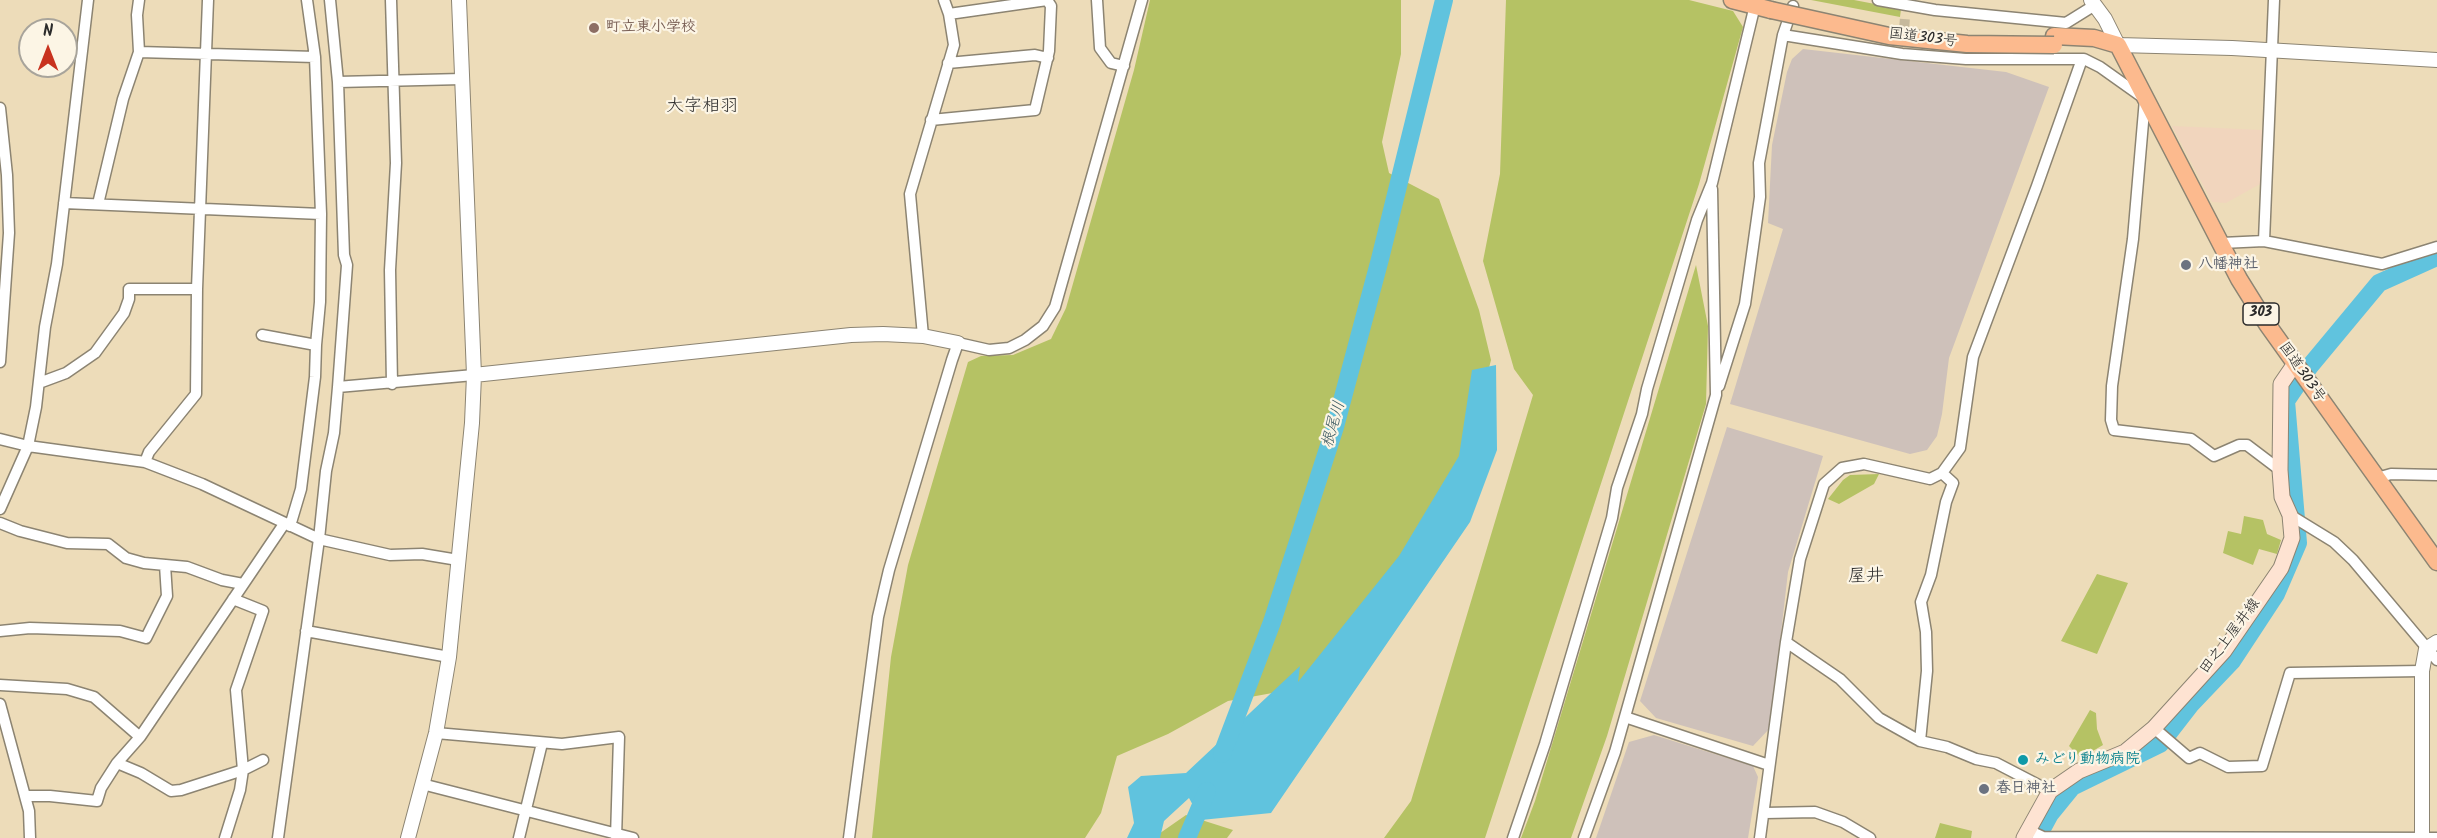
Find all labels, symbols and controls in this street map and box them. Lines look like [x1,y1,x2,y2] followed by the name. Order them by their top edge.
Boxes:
[18,18,78,78] north arrow
[43,19,53,44] text: N
[606,19,696,37] place label: 町立東小学校
[587,21,601,35] marker: 町立東小学校
[1887,26,1959,52] street label: 国道303号
[666,97,738,119] district label: 大字相羽
[2198,256,2258,274] place label: 八幡神社
[2179,258,2193,272] marker: 八幡神社
[2243,303,2279,325] road number: 303
[2274,339,2328,407] street label: 国道303号
[1319,399,1351,451] water label: 根尾川
[1848,567,1884,589] district label: 屋井
[2197,596,2265,678] street label: 田之上屋井線
[2035,751,2140,769] place label: みどり動物病院
[2016,753,2030,767] marker: みどり動物病院
[1996,780,2056,798] place label: 春日神社
[1977,782,1991,796] marker: 春日神社

